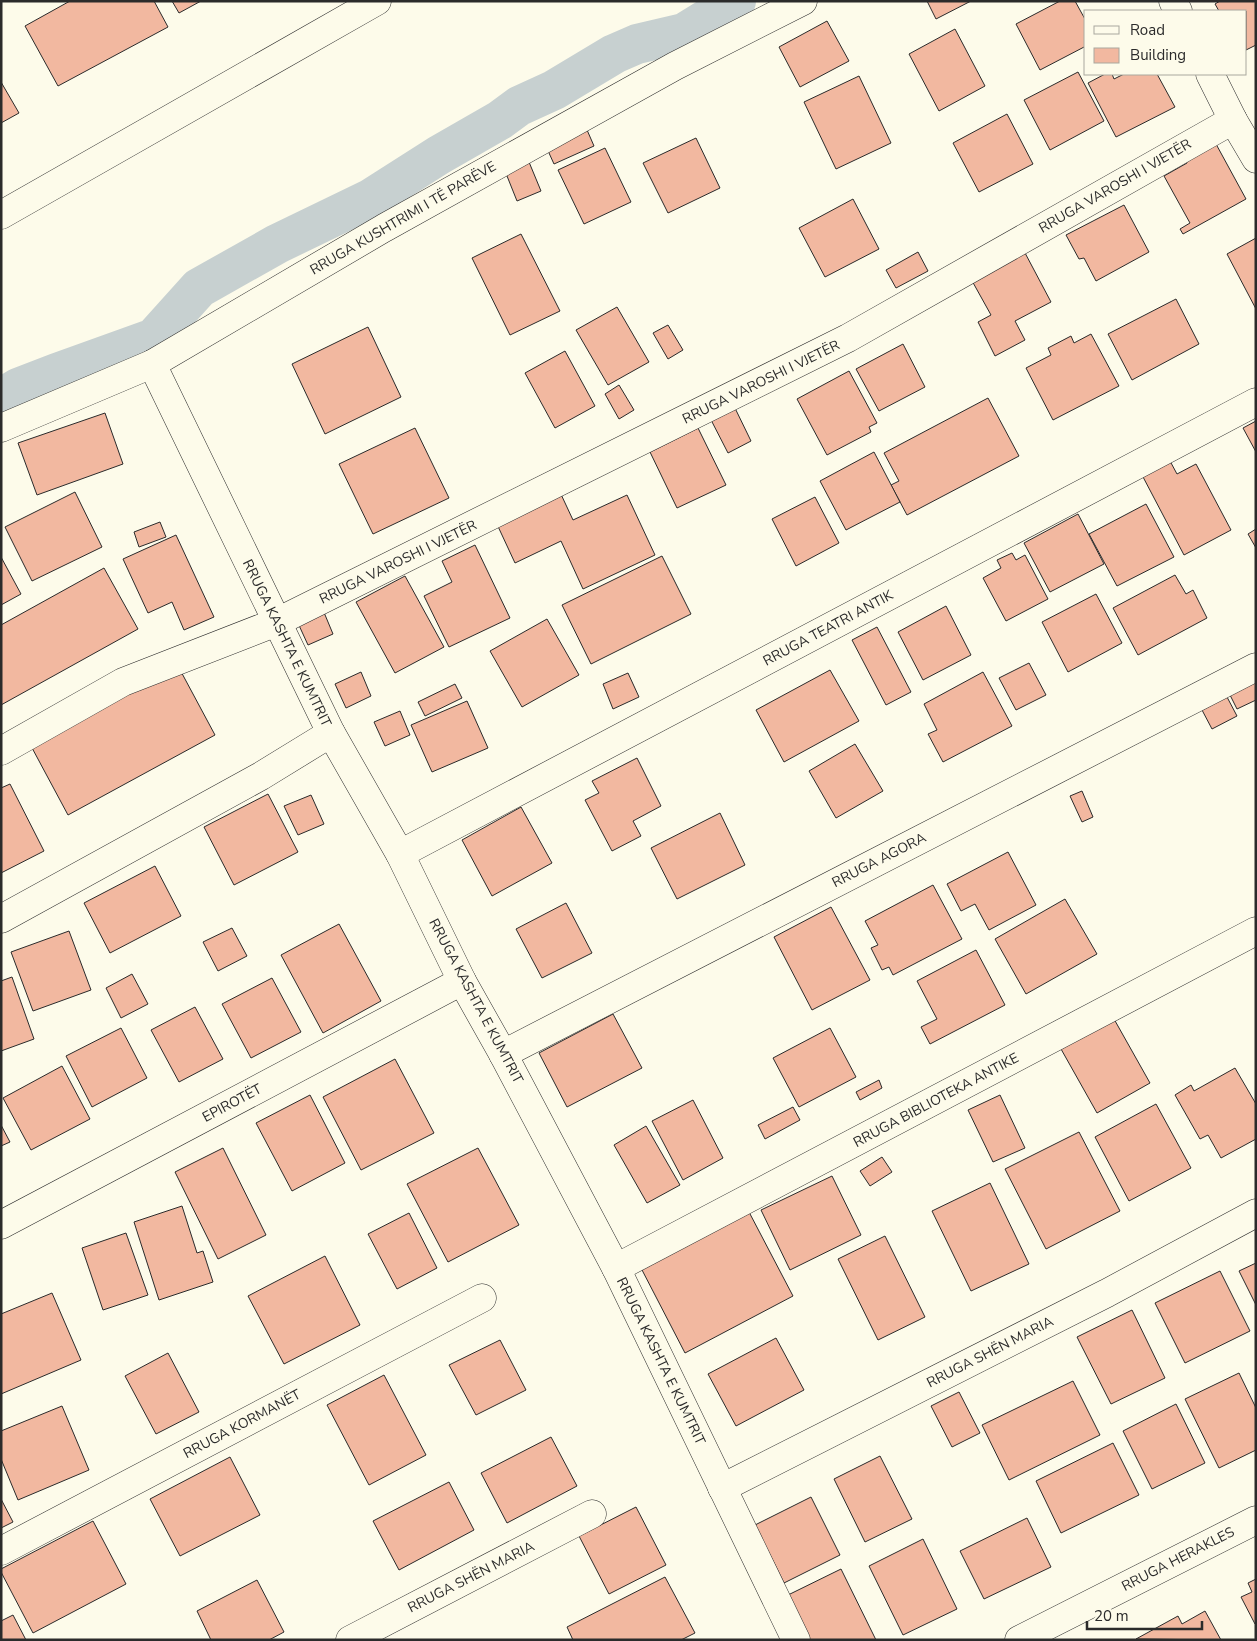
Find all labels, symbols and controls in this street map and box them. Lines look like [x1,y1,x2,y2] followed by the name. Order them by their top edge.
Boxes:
[1084,10,1247,75] legend
[1130,20,1165,40] text: Road
[1130,45,1186,65] text: Building
[1035,135,1195,237] street label: RRUGA VAROSHI I VJETËR
[306,157,500,279] street label: RRUGA KUSHTRIMI I TË PARËVE
[679,336,843,428] street label: RRUGA VAROSHI I VJETËR
[316,516,480,608] street label: RRUGA VAROSHI I VJETËR
[238,556,336,730] street label: RRUGA KASHTA E KUMTRIT
[760,586,897,670] street label: RRUGA TEATRI ANTIK
[829,828,929,892] street label: RRUGA AGORA
[424,915,528,1087] street label: RRUGA KASHTA E KUMTRIT
[850,1048,1022,1152] street label: RRUGA BIBLIOTEKA ANTIKE
[199,1079,266,1127] street label: EPIROTËT
[612,1274,710,1448] street label: RRUGA KASHTA E KUMTRIT
[923,1312,1057,1392] street label: RRUGA SHËN MARIA
[180,1385,304,1463] street label: RRUGA KORMANËT
[1118,1522,1238,1596] street label: RRUGA HERAKLES
[404,1537,538,1617] street label: RRUGA SHËN MARIA
[1087,1598,1202,1630] scale bar
[1094,1606,1129,1626] text: 20 m

